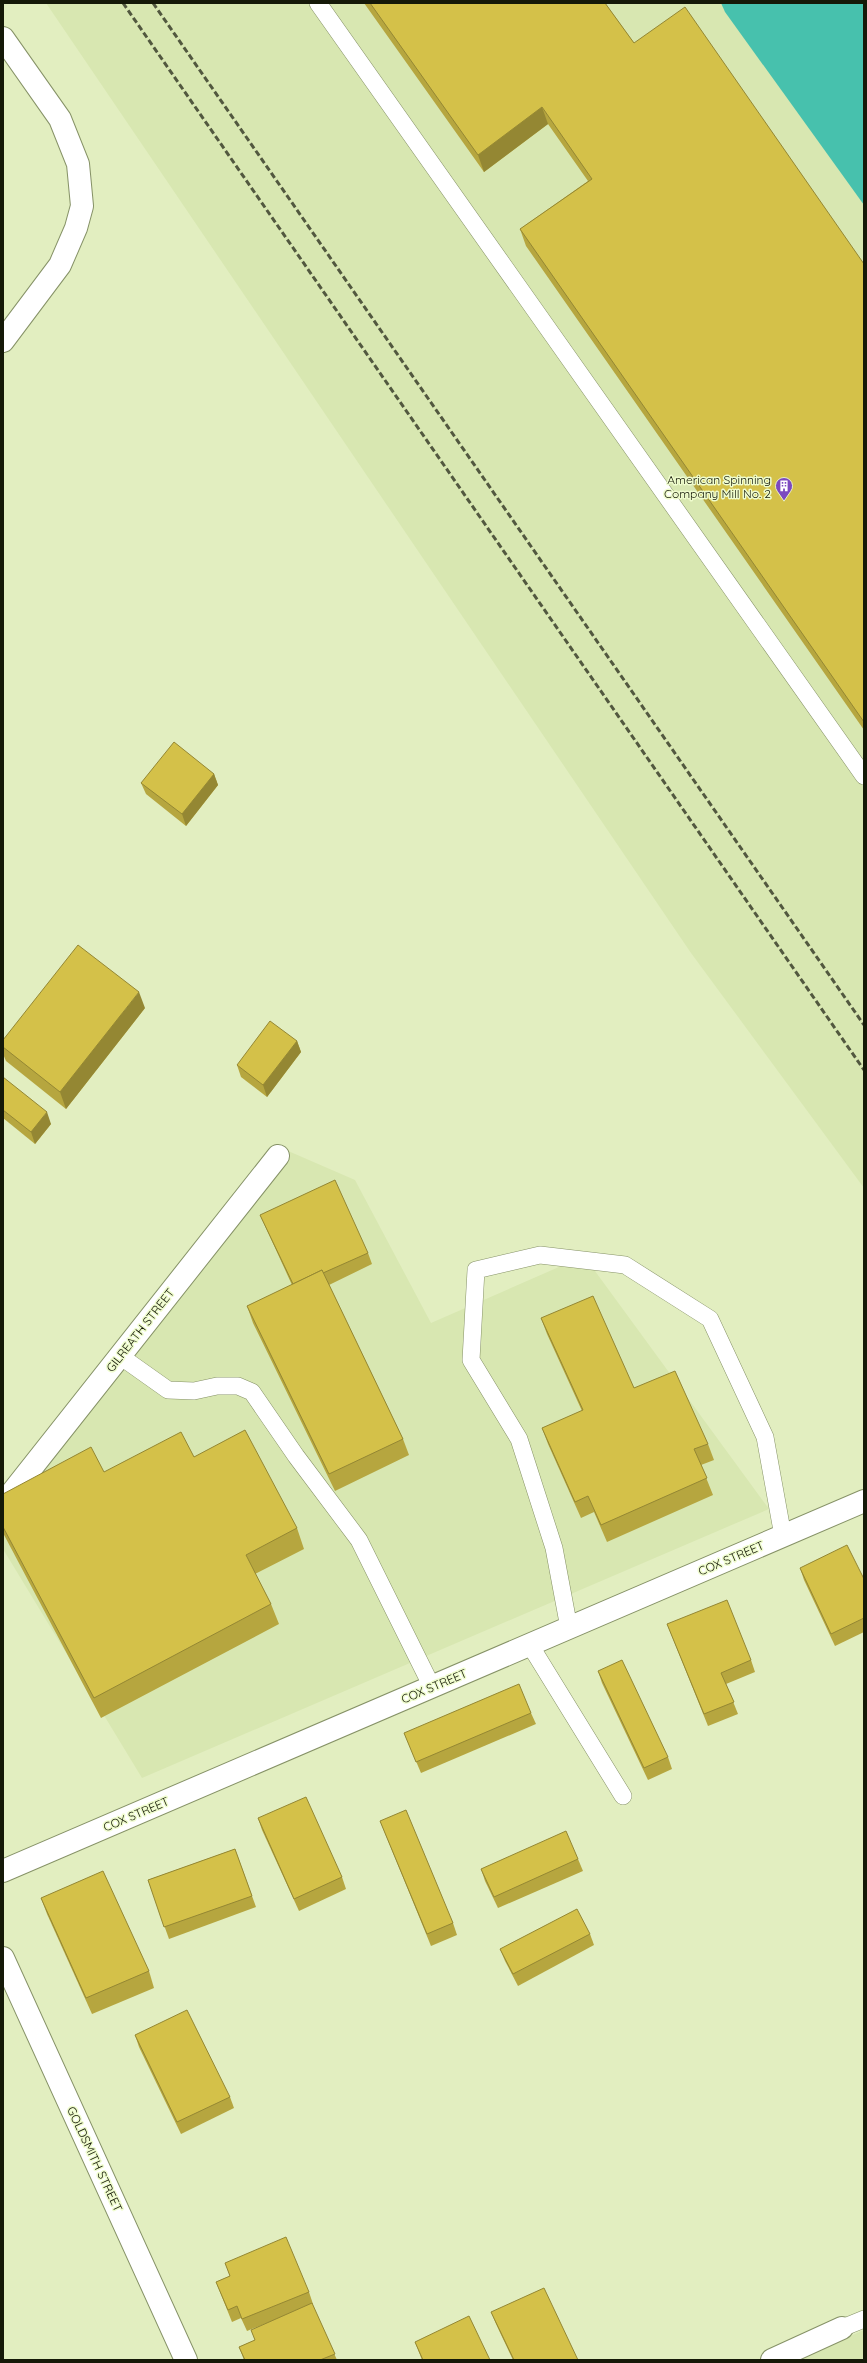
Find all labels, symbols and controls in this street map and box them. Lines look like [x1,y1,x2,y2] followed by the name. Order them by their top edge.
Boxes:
[664,472,771,501] place label: American Spinning Company Mill No. 2
[774,476,794,501] building icon: American Spinning Company Mill No. 2
[103,1285,177,1375] street label: GILREATH STREET
[696,1537,766,1579] street label: COX STREET
[399,1665,469,1707] street label: COX STREET
[101,1793,171,1835] street label: COX STREET
[64,2104,126,2214] street label: GOLDSMITH STREET

